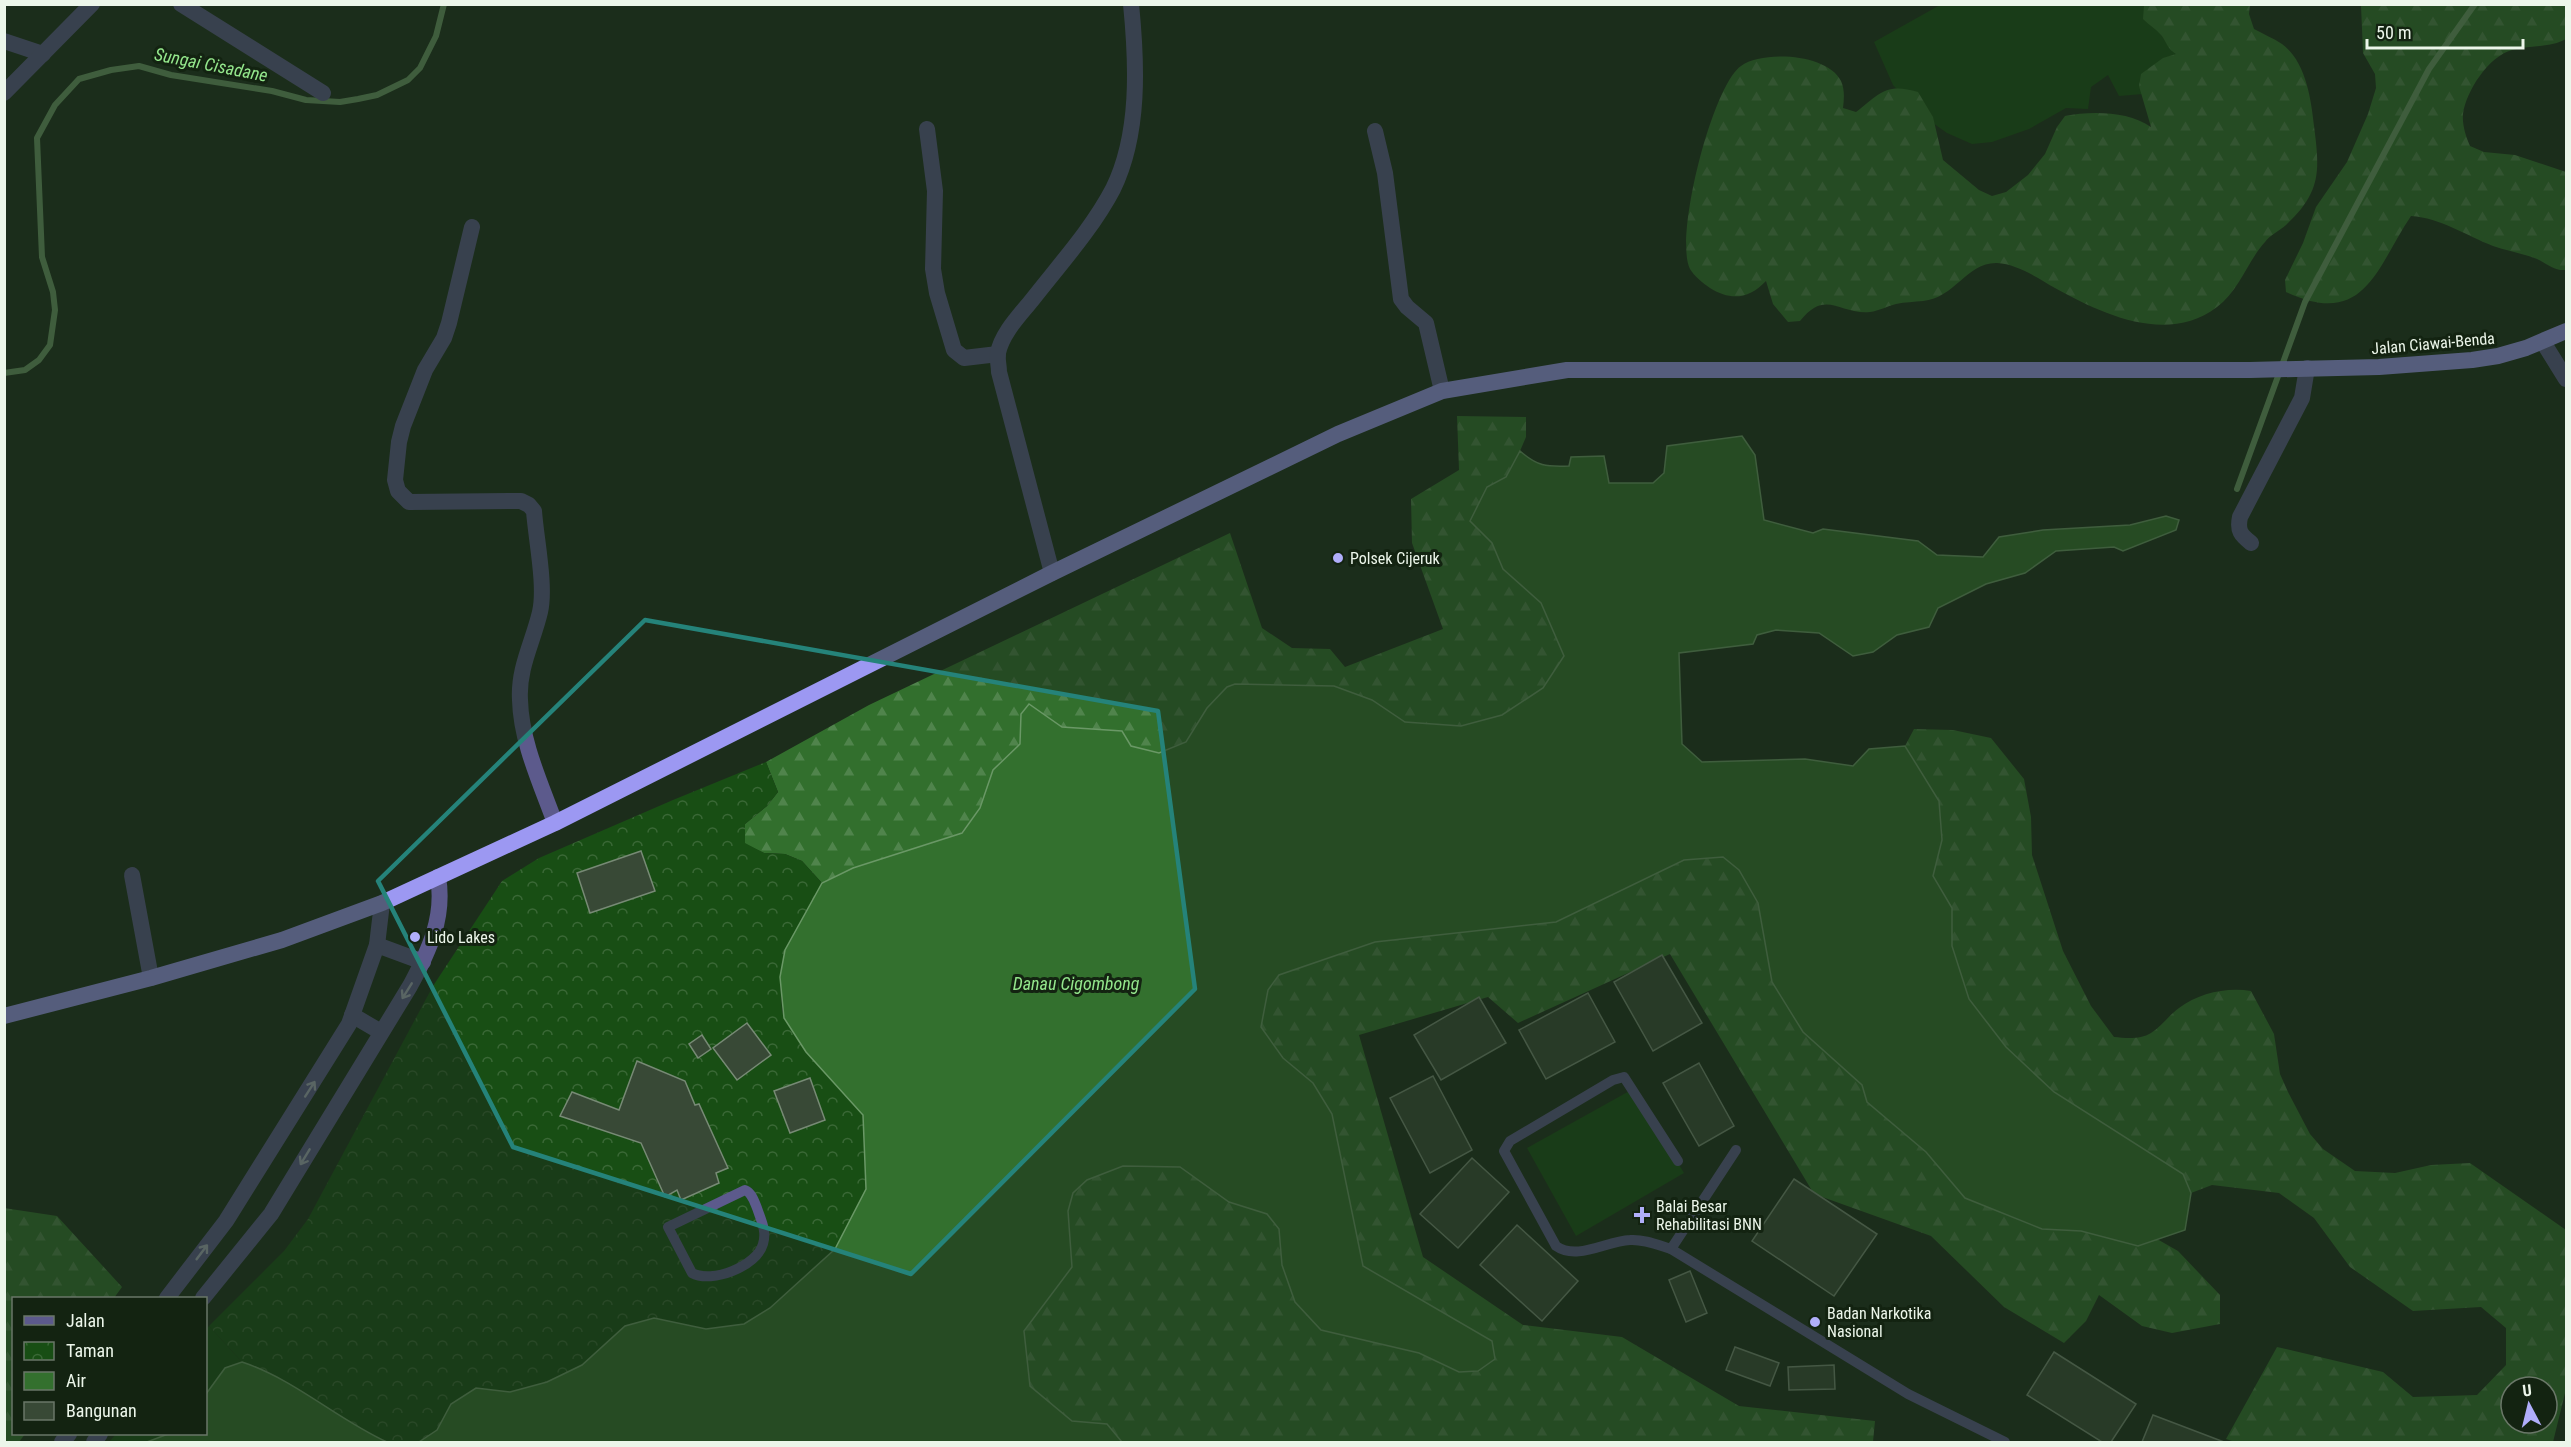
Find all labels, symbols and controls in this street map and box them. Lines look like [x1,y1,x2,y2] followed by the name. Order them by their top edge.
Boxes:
[2367,12,2523,50] scale bar
[2376,22,2411,43] text: 50 m
[153,43,270,86] water label: Sungai Cisadane
[2371,329,2496,358] street label: Jalan Ciawai-Benda
[1350,549,1441,568] place label: Polsek Cijeruk
[1331,551,1345,565] marker: Polsek Cijeruk
[427,928,495,947] place label: Lido Lakes
[408,930,422,944] marker: Lido Lakes
[1013,973,1140,994] water label: Danau Cigombong
[400,982,412,999] one-way arrow
[304,1081,316,1098] one-way arrow
[299,1148,311,1165] one-way arrow
[1656,1197,1762,1234] place label: Balai Besar Rehabilitasi BNN
[1633,1206,1651,1224] marker: Balai Besar Rehabilitasi BNN
[196,1244,209,1260] one-way arrow
[12,1297,207,1435] legend
[1827,1304,1931,1341] place label: Badan Narkotika Nasional
[66,1310,105,1331] text: Jalan
[1808,1315,1822,1329] marker: Badan Narkotika Nasional
[66,1340,114,1361] text: Taman
[66,1370,87,1391] text: Air
[2499,1375,2559,1435] north arrow
[2522,1381,2533,1401] text: U
[66,1400,137,1421] text: Bangunan

